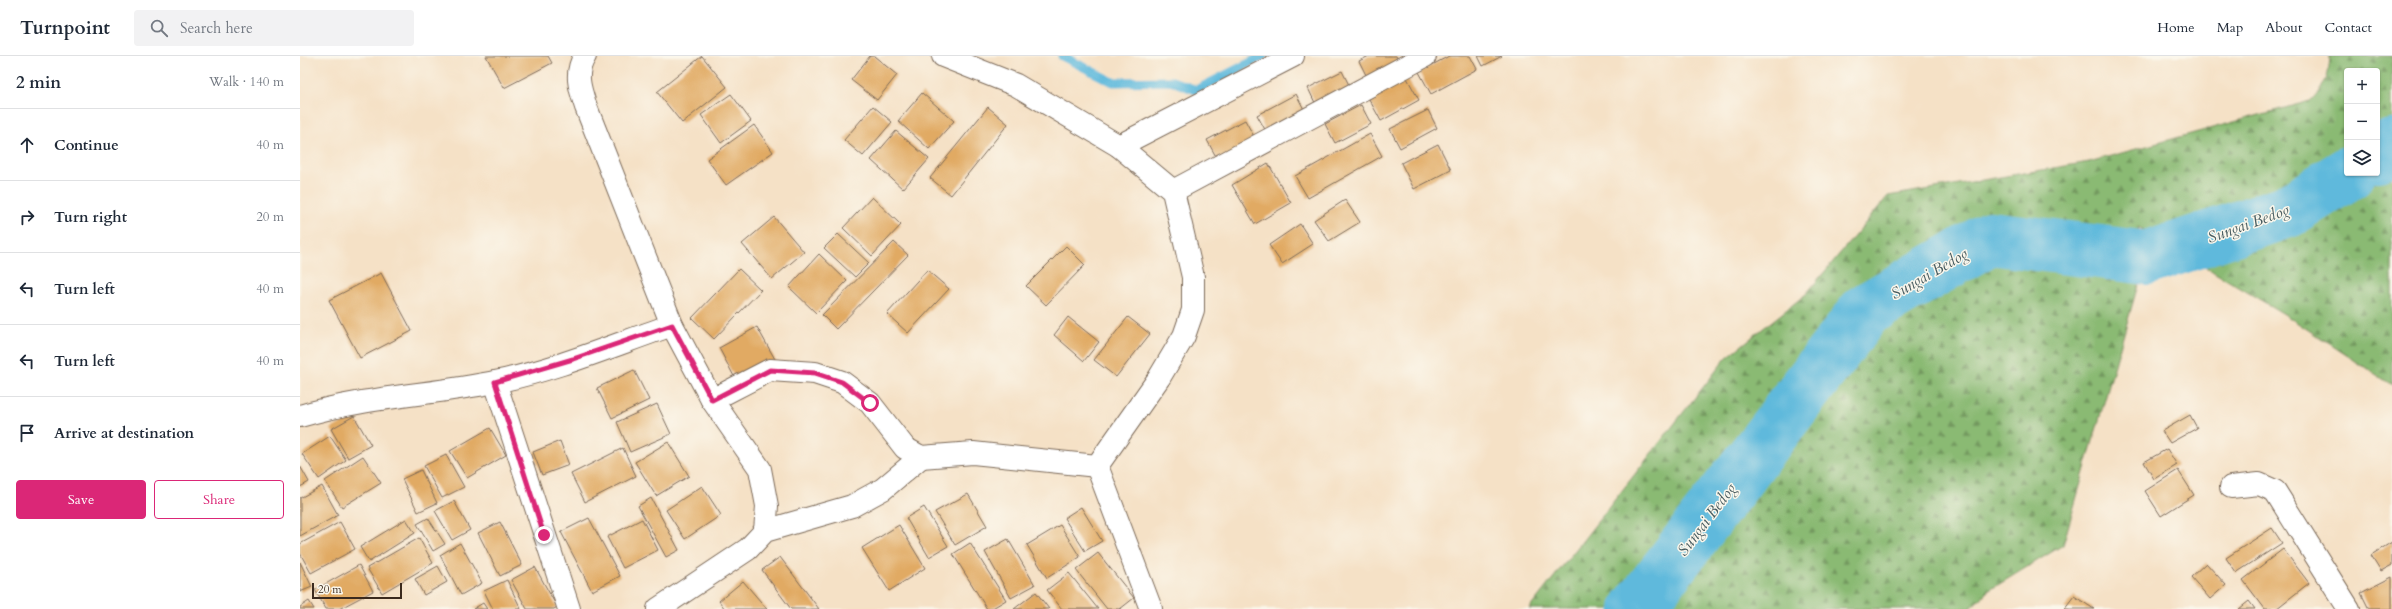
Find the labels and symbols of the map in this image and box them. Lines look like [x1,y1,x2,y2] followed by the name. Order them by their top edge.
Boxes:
[2204,199,2293,249] water label: Sungai Bedog
[1887,242,1973,305] water label: Sungai Bedog
[861,394,879,412] route start
[1672,478,1742,561] water label: Sungai Bedog
[535,526,553,544] route end
[312,581,402,600] scale bar

